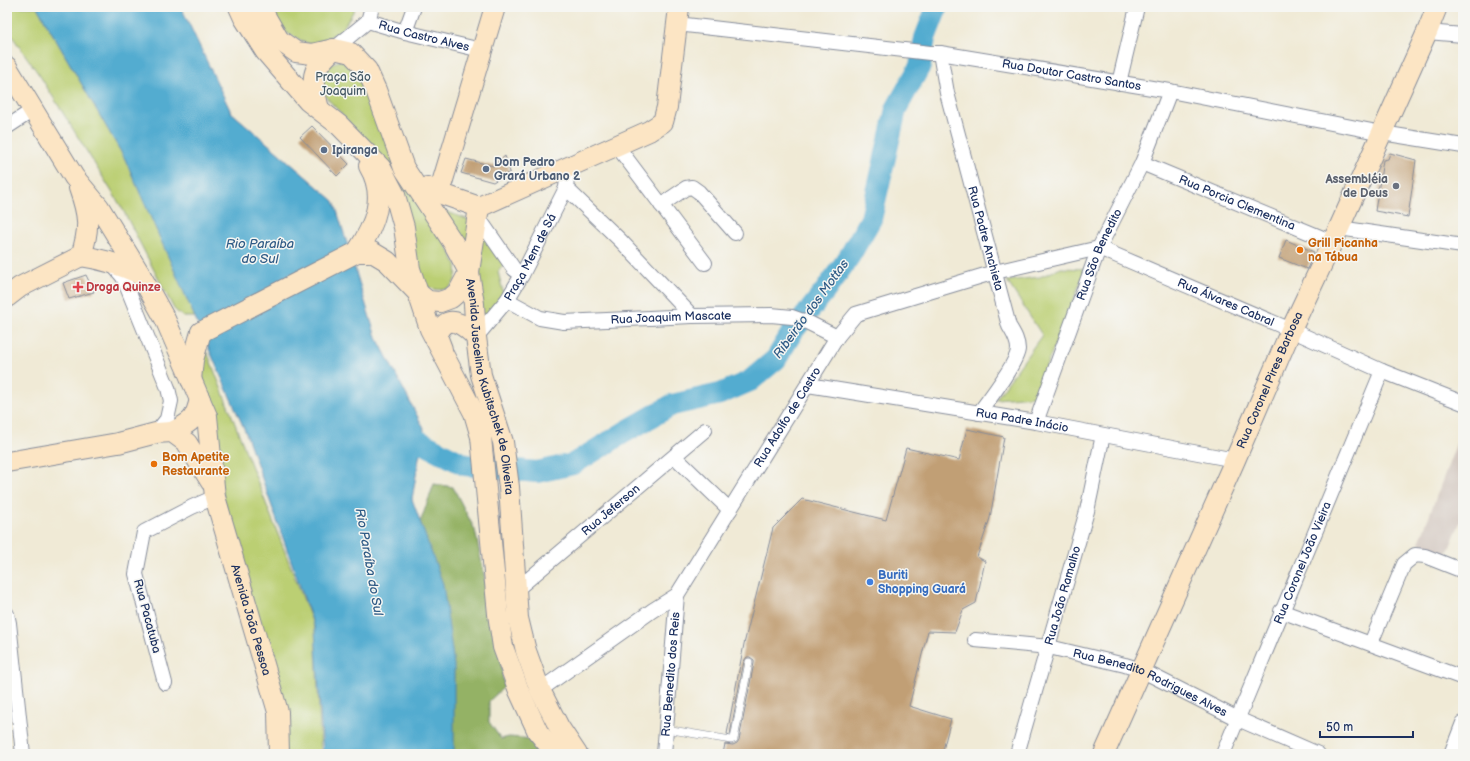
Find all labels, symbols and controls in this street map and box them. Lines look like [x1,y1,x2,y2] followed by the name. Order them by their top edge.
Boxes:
[377,17,471,55] street label: Rua Castro Alves
[1001,56,1142,94] street label: Rua Doutor Castro Santos
[315,70,371,99] park label: Praça São Joaquim
[332,143,378,158] place label: Ipiranga
[319,145,329,155] marker: Ipiranga
[494,155,581,184] place label: Dom Pedro Grará Urbano 2
[481,164,491,174] marker: Dom Pedro Grará Urbano 2
[1177,172,1298,233] street label: Rua Porcia Clementina
[1325,172,1388,201] place label: Assembléia de Deus
[1391,181,1401,191] marker: Assembléia de Deus
[965,184,1007,293] street label: Rua Padre Anchieta
[1073,206,1125,303] street label: Rua São Benedito
[501,211,559,304] street label: Praça Mem de Sá
[226,236,294,267] water label: Rio Paraíba do Sul
[1308,236,1378,265] place label: Grill Picanha na Tábua
[1295,245,1305,255] marker: Grill Picanha na Tábua
[770,256,853,362] water label: Ribeirão dos Mottas
[1175,275,1277,329] street label: Rua Álvares Cabral
[463,277,517,496] street label: Avenida Juscelino Kubitschek de Oliveira
[86,280,161,295] place label: Droga Quinze
[73,282,83,292] marker: Droga Quinze
[610,308,731,327] street label: Rua Joaquim Mascate
[1233,309,1306,451] street label: Rua Coronel Pires Barbosa
[751,364,824,470] street label: Rua Adolfo de Castro
[975,405,1070,436] street label: Rua Padre Inácio
[162,450,229,479] place label: Bom Apetite Restaurante
[149,459,159,469] marker: Bom Apetite Restaurante
[578,481,643,539] street label: Rua Jeferson
[1270,499,1335,626] street label: Rua Coronel João Vieira
[352,507,387,618] water label: Rio Paraíba do Sul
[1041,544,1084,647] street label: Rua João Ramalho
[228,562,274,677] street label: Avenida João Pessoa
[878,568,966,597] place label: Buriti Shopping Guará
[130,577,164,655] street label: Rua Pacatuba
[865,577,875,587] marker: Buriti Shopping Guará
[658,611,683,737] street label: Rua Benedito dos Reis
[1071,645,1230,720] street label: Rua Benedito Rodrigues Alves
[1320,713,1413,739] scale bar
[1326,720,1353,735] text: 50 m

